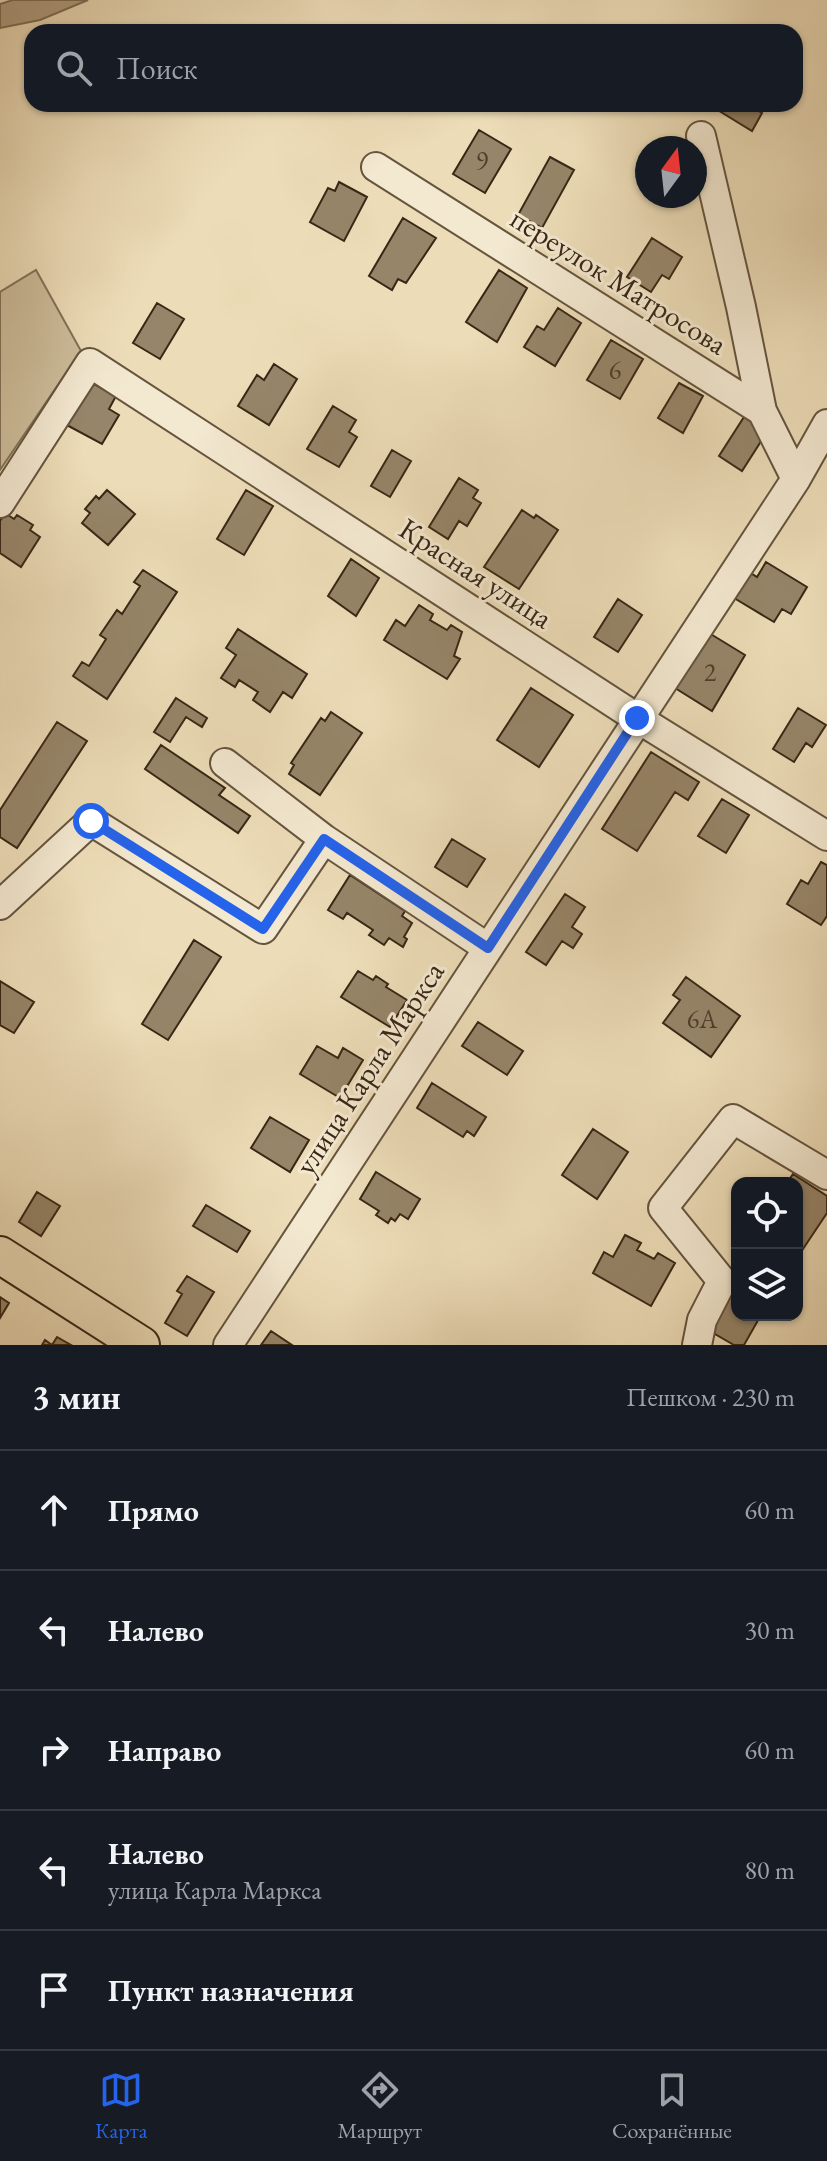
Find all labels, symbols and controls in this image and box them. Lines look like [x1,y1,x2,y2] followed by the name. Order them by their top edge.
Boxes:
[24,24,803,112] search box
[52,46,96,90] icon: search
[116,49,198,88] text: Поиск
[635,136,707,208] north arrow
[476,144,489,178] house number: 9
[503,199,735,363] street label: переулок Матросова
[609,353,621,387] house number: 6
[392,509,560,637] street label: Красная улица
[704,655,717,689] house number: 2
[619,700,655,736] route end
[73,803,109,839] route start
[286,954,452,1182] street label: улица Карла Маркса
[687,1002,718,1036] house number: 6А
[731,1177,803,1321] map controls
[731,1177,803,1249] button: locate
[731,1249,803,1321] button: layers
[32,1375,121,1419] text: 3 мин
[626,1380,795,1414] text: Пешком · 230 m
[32,1488,76,1532] icon: ahead
[108,1491,199,1530] text: Прямо
[745,1493,795,1527] text: 60 m
[32,1608,76,1652] icon: left
[108,1611,204,1650] text: Налево
[745,1613,795,1647] text: 30 m
[32,1728,76,1772] icon: right
[108,1731,221,1770] text: Направо
[745,1733,795,1767] text: 60 m
[108,1834,204,1873] text: Налево
[32,1848,76,1892] icon: left
[745,1853,795,1887] text: 80 m
[108,1873,322,1907] text: улица Карла Маркса
[32,1968,76,2012] icon: arrive
[108,1971,354,2010] text: Пункт назначения
[95,2068,148,2145] tab: Карта
[338,2068,422,2145] tab: Маршрут
[612,2068,732,2145] tab: Сохранённые

